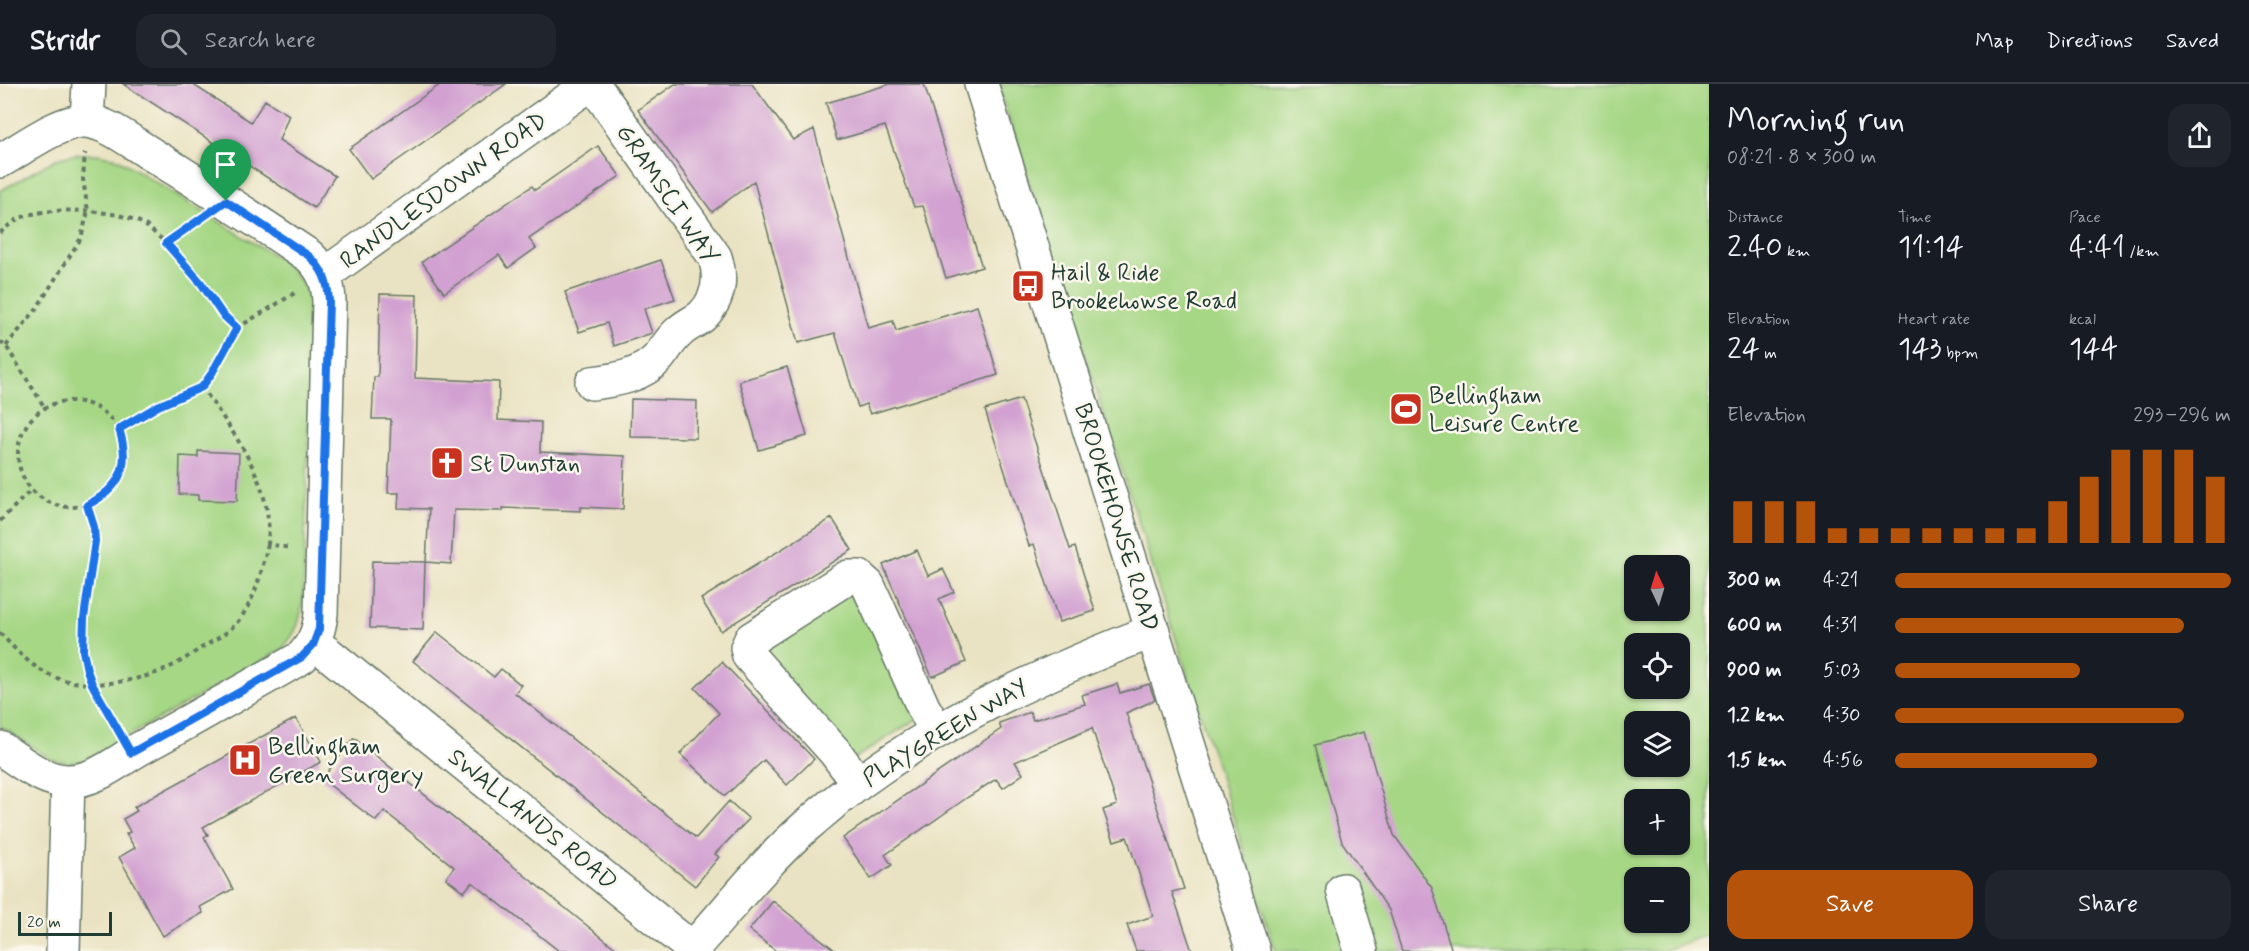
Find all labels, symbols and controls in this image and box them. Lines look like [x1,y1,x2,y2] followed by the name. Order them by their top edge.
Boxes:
[136,14,556,68] search box
[30,23,100,60] text: Stridr
[157,25,190,58] icon: search
[205,27,316,55] text: Search here
[1975,27,2014,55] text: Map
[2047,27,2133,55] text: Directions
[2166,27,2219,55] text: Saved
[1727,99,1905,143] text: Morning run
[2168,104,2231,167] button: share
[334,106,554,277] street label: RANDLESDOWN ROAD
[608,119,725,271] street label: GRAMSCI WAY
[200,139,251,201] pin
[1727,144,1876,171] text: 08:21 · 8 × 300 m
[209,148,242,181] icon: arrive
[1727,207,1783,228] text: Distance
[1898,207,1932,228] text: Time
[2069,207,2101,228] text: Pace
[1727,228,1783,267] text: 2.40
[1898,228,1964,267] text: 11:14
[2069,228,2125,267] text: 4:41
[1783,241,1810,262] text: km
[2125,241,2159,262] text: /km
[1051,258,1237,317] place label: Hail & Ride Brookehowse Road
[1010,268,1046,304] bus stop icon: Hail & Ride Brookehowse Road
[1727,309,1790,330] text: Elevation
[1898,309,1970,330] text: Heart rate
[2069,309,2096,330] text: kcal
[1727,330,1760,369] text: 24
[1898,330,1942,369] text: 143
[2069,330,2118,369] text: 144
[1760,343,1777,364] text: m
[1942,343,1978,364] text: bpm
[1429,381,1579,440] place label: Bellingham Leisure Centre
[1388,391,1424,427] sports icon: Bellingham Leisure Centre
[1066,400,1165,635] street label: BROOKEHOWSE ROAD
[1727,402,1806,429] text: Elevation
[2133,402,2231,429] text: 293–296 m
[429,445,465,481] church icon: St Dunstan
[470,449,580,480] place label: St Dunstan
[1624,555,1690,621] north arrow
[1624,555,1690,933] map controls
[1727,567,1781,594] text: 300 m
[1823,567,1858,594] text: 4:21
[1727,612,1782,639] text: 600 m
[1823,612,1858,639] text: 4:31
[1624,633,1690,699] button: locate
[1727,657,1782,684] text: 900 m
[1823,657,1860,684] text: 5:03
[858,672,1034,795] street label: PLAYGREEN WAY
[1727,702,1784,729] text: 1.2 km
[1823,702,1860,729] text: 4:30
[1624,711,1690,777] button: layers
[268,732,423,793] place label: Bellingham Green Surgery
[227,742,263,778] hospital icon: Bellingham Green Surgery
[441,742,623,898] street label: SWALLANDS ROAD
[1727,747,1787,774] text: 1.5 km
[1823,747,1863,774] text: 4:56
[1624,789,1690,855] button: +
[1624,867,1690,933] button: −
[1727,870,1973,939] button: Save
[1985,870,2231,939] button: Share
[18,909,112,936] scale bar
[27,912,61,933] text: 20 m

